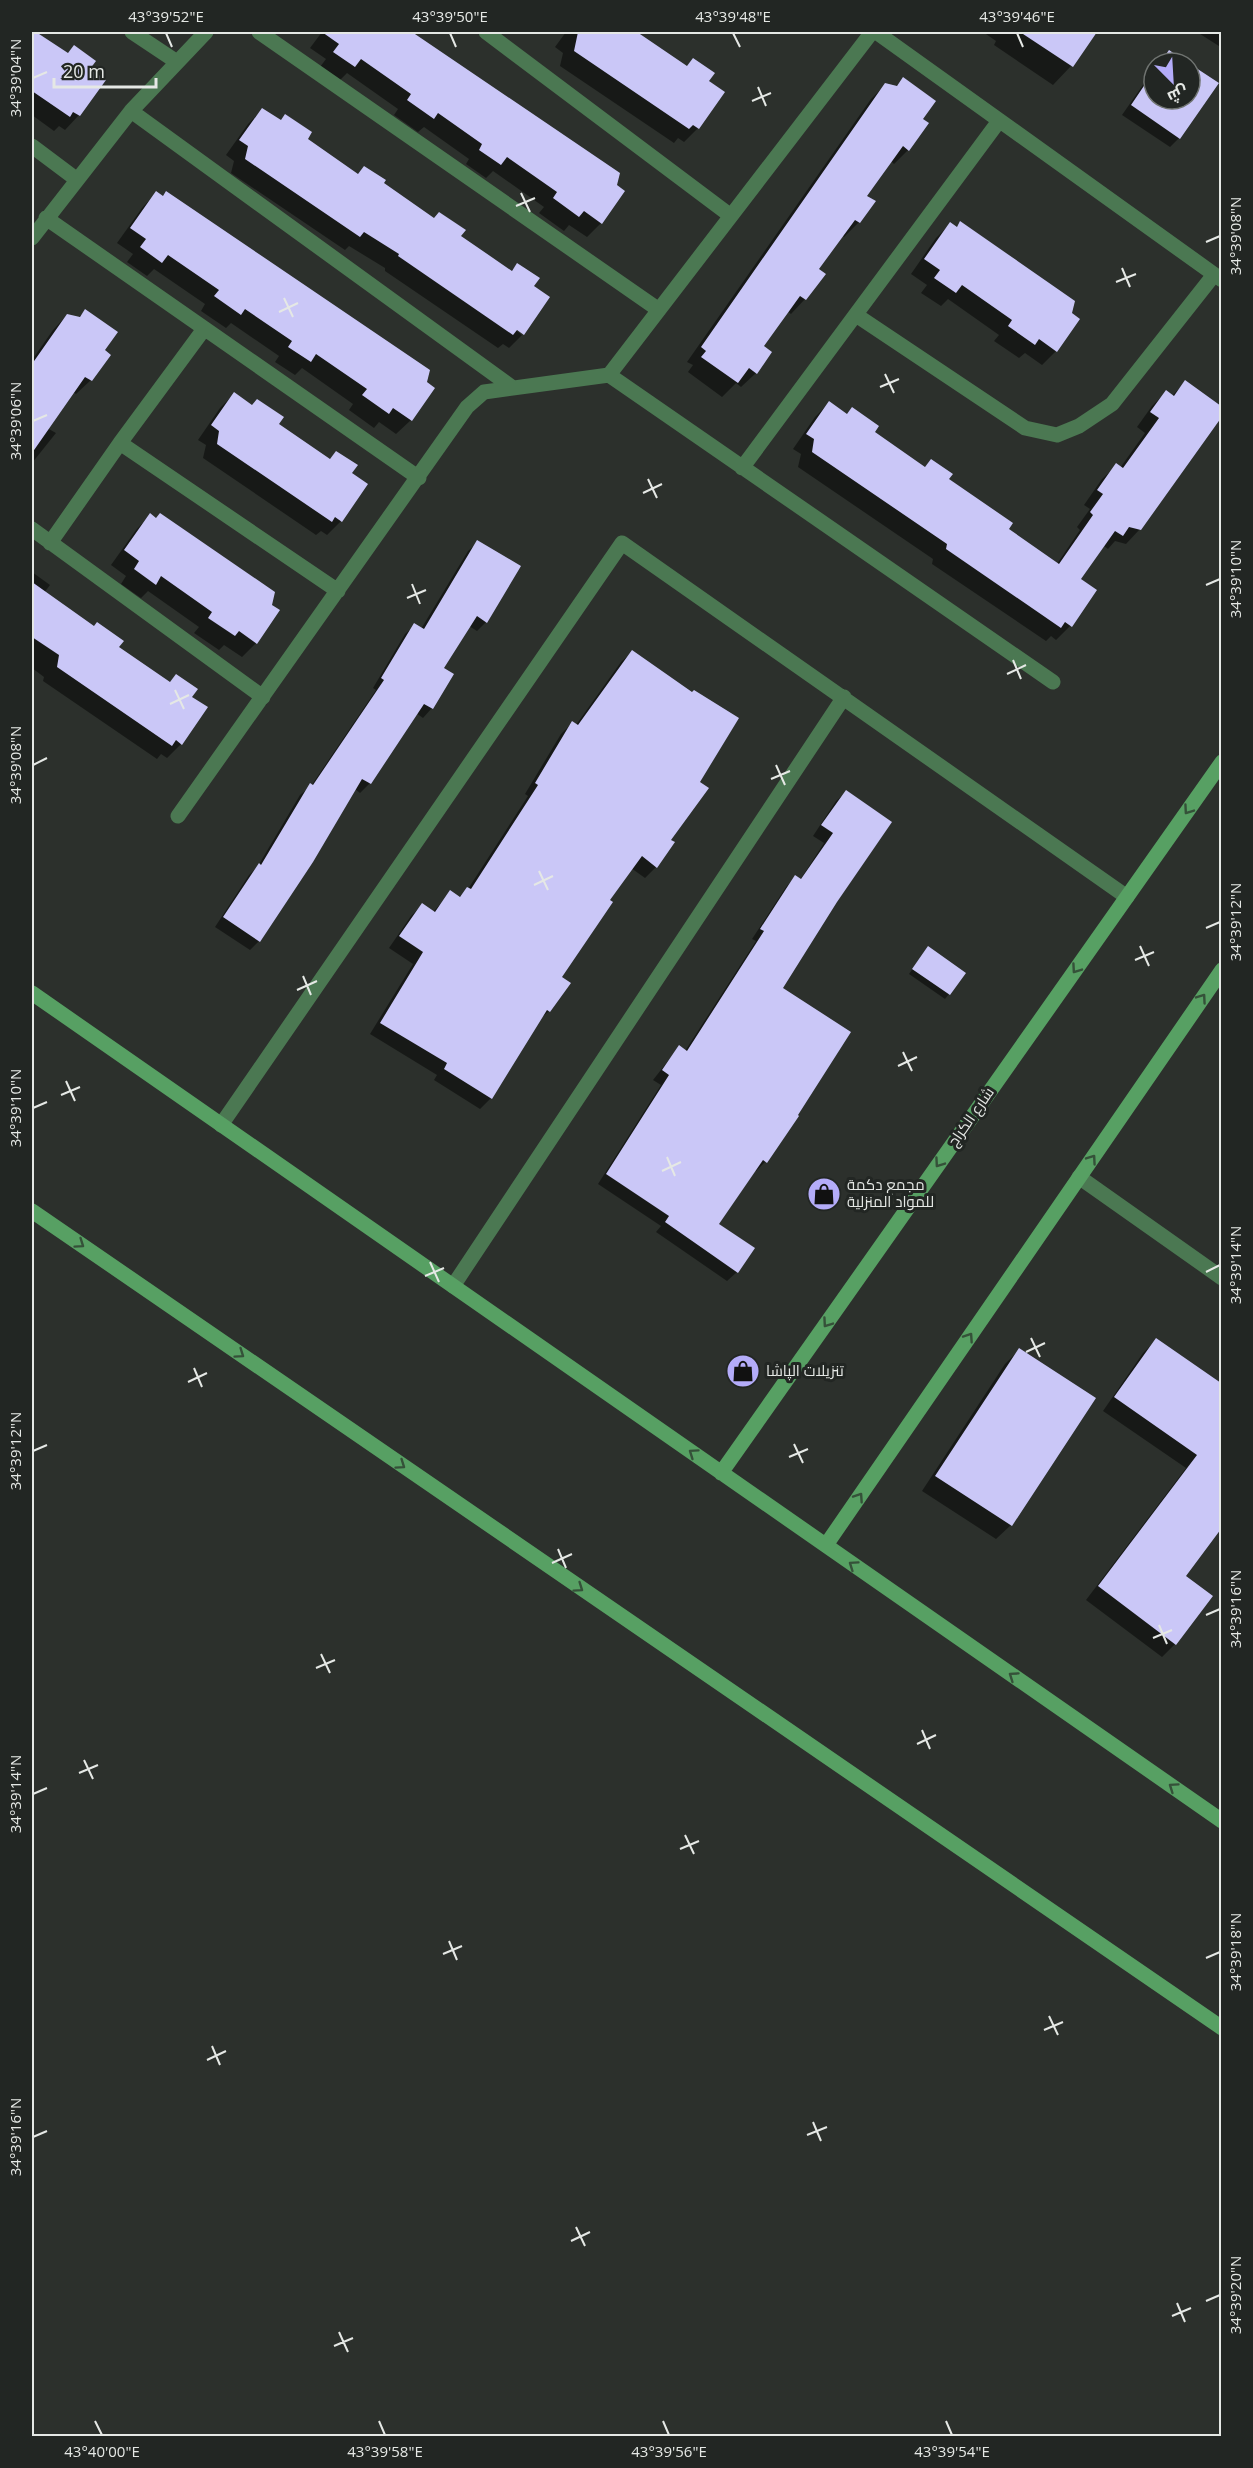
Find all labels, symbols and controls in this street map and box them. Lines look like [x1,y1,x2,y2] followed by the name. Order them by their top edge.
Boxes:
[128,6,204,26] text: 43°39'52"E
[412,6,488,26] text: 43°39'50"E
[695,6,771,26] text: 43°39'48"E
[979,6,1055,26] text: 43°39'46"E
[5,39,25,117] text: 34°39'04"N
[54,51,156,89] scale bar
[1142,51,1202,111] north arrow
[63,59,105,83] text: 20 m
[1164,80,1192,109] text: ش
[1225,197,1245,275] text: 34°39'08"N
[5,382,25,460] text: 34°39'06"N
[1225,540,1245,618] text: 34°39'10"N
[5,726,25,804] text: 34°39'08"N
[1184,803,1195,814] one-way arrow
[1225,883,1245,961] text: 34°39'12"N
[1072,963,1083,974] one-way arrow
[1195,994,1206,1005] one-way arrow
[5,1069,25,1147] text: 34°39'10"N
[942,1083,1000,1151] street label: شارع الكراج
[1085,1154,1096,1165] one-way arrow
[935,1157,946,1168] one-way arrow
[847,1174,934,1211] place label: مجمع دكمة للمواد المنزلية
[806,1176,842,1212] shop icon: مجمع دكمة للمواد المنزلية
[1225,1226,1245,1304] text: 34°39'14"N
[73,1237,84,1248] one-way arrow
[823,1316,834,1327] one-way arrow
[962,1332,973,1343] one-way arrow
[234,1347,245,1358] one-way arrow
[725,1353,761,1389] shop icon: تنزيلات الپاشا
[766,1360,844,1381] place label: تنزيلات الپاشا
[5,1412,25,1490] text: 34°39'12"N
[689,1449,700,1460] one-way arrow
[394,1458,405,1469] one-way arrow
[852,1493,863,1504] one-way arrow
[849,1561,860,1572] one-way arrow
[1225,1570,1245,1648] text: 34°39'16"N
[572,1580,583,1591] one-way arrow
[1009,1672,1020,1683] one-way arrow
[5,1755,25,1833] text: 34°39'14"N
[1169,1783,1180,1794] one-way arrow
[1225,1913,1245,1991] text: 34°39'18"N
[5,2098,25,2176] text: 34°39'16"N
[1225,2256,1245,2334] text: 34°39'20"N
[64,2441,140,2461] text: 43°40'00"E
[347,2441,423,2461] text: 43°39'58"E
[631,2441,707,2461] text: 43°39'56"E
[914,2441,990,2461] text: 43°39'54"E

